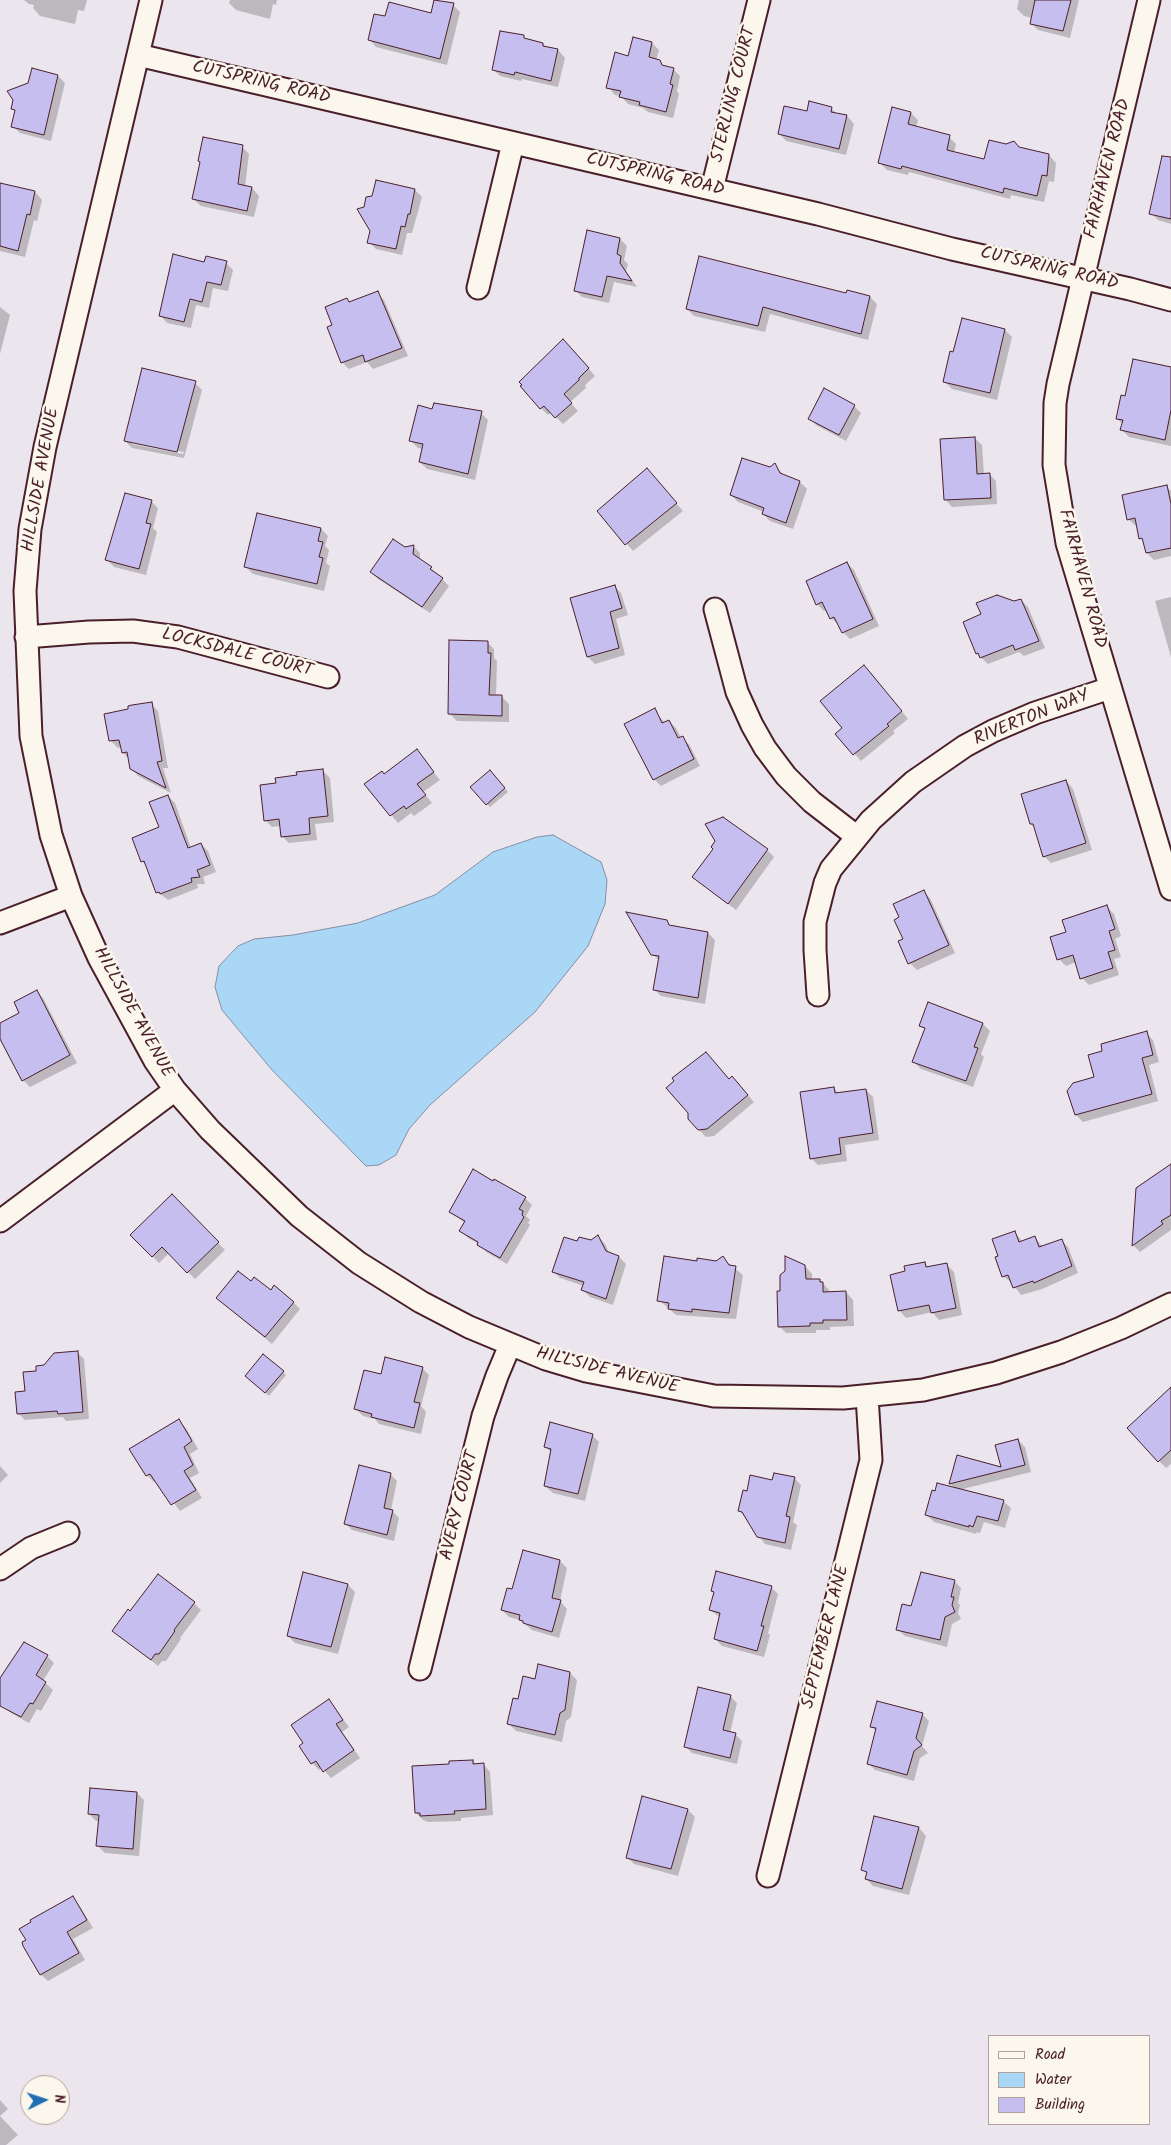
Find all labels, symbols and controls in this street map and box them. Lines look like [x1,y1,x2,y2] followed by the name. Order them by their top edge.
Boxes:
[708,25,762,165] street label: STERLING COURT
[190,58,332,110] street label: CUTSPRING ROAD
[1081,97,1137,241] street label: FAIRHAVEN ROAD
[584,150,726,202] street label: CUTSPRING ROAD
[978,244,1120,296] street label: CUTSPRING ROAD
[19,406,65,554] street label: HILLSIDE AVENUE
[1052,507,1110,651] street label: FAIRHAVEN ROAD
[159,625,315,683] street label: LOCKSDALE COURT
[971,686,1093,752] street label: RIVERTON WAY
[87,944,177,1082] street label: HILLSIDE AVENUE
[533,1344,681,1400] street label: HILLSIDE AVENUE
[437,1449,485,1563] street label: AVERY COURT
[799,1563,855,1711] street label: SEPTEMBER LANE
[988,2035,1151,2125] legend
[1035,2043,1065,2067] text: Road
[1035,2068,1071,2092] text: Water
[20,2075,70,2125] north arrow
[1035,2093,1085,2117] text: Building
[48,2094,70,2104] text: N

